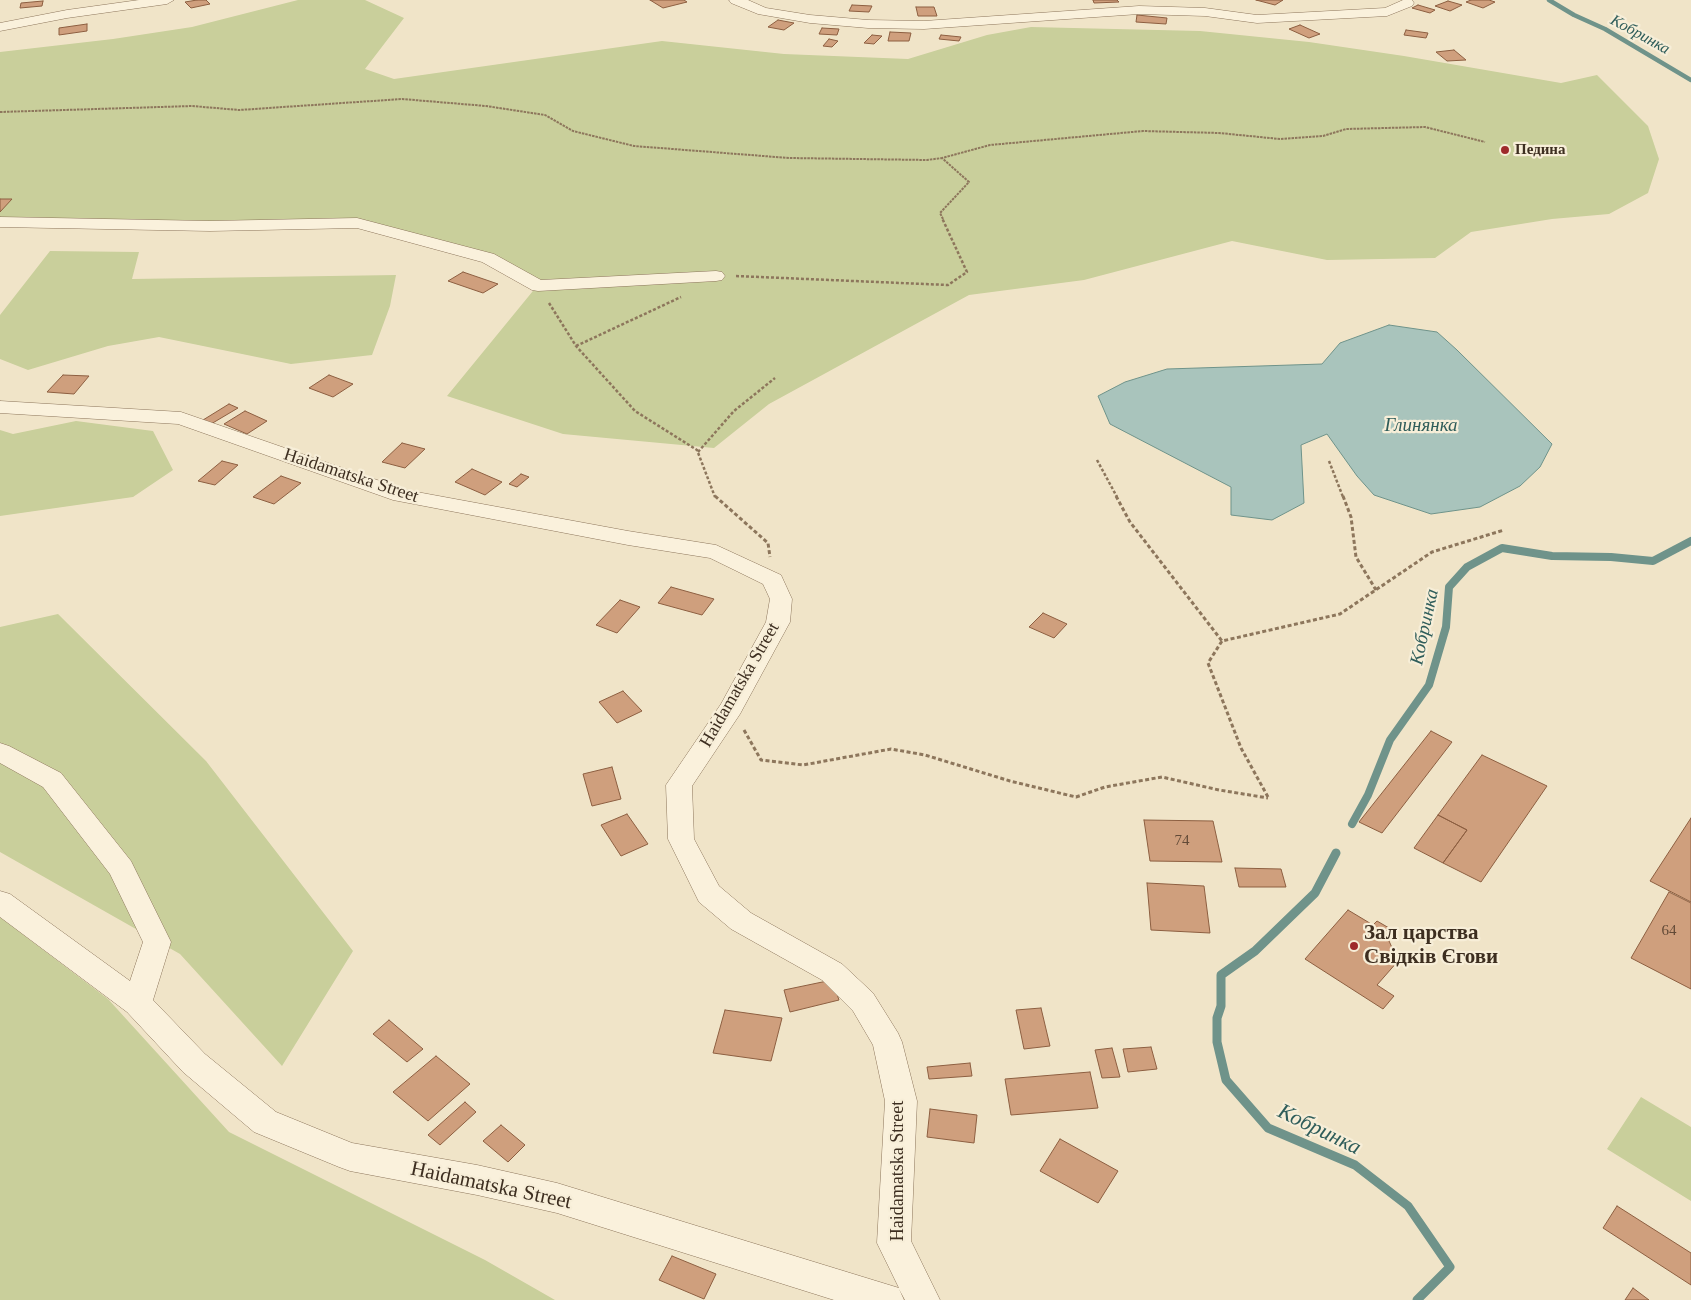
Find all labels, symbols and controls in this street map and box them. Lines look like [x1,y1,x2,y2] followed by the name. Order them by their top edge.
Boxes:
[1607,11,1673,59] water label: Кобринка
[1515,141,1566,159] place label: Педина
[1499,144,1511,156] marker: Педина
[1384,415,1458,437] water label: Глинянка
[281,444,421,508] street label: Haidamatska Street
[1406,587,1444,667] water label: Кобринка
[696,619,784,751] street label: Haidamatska Street
[1174,832,1190,850] house number: 74
[1364,921,1498,971] place label: Зал царства Свідків Єгови
[1662,922,1676,940] house number: 64
[1348,940,1360,952] marker: Зал царства Свідків Єгови
[1273,1099,1365,1161] water label: Кобринка
[887,1101,909,1241] street label: Haidamatska Street
[408,1157,574,1215] street label: Haidamatska Street

